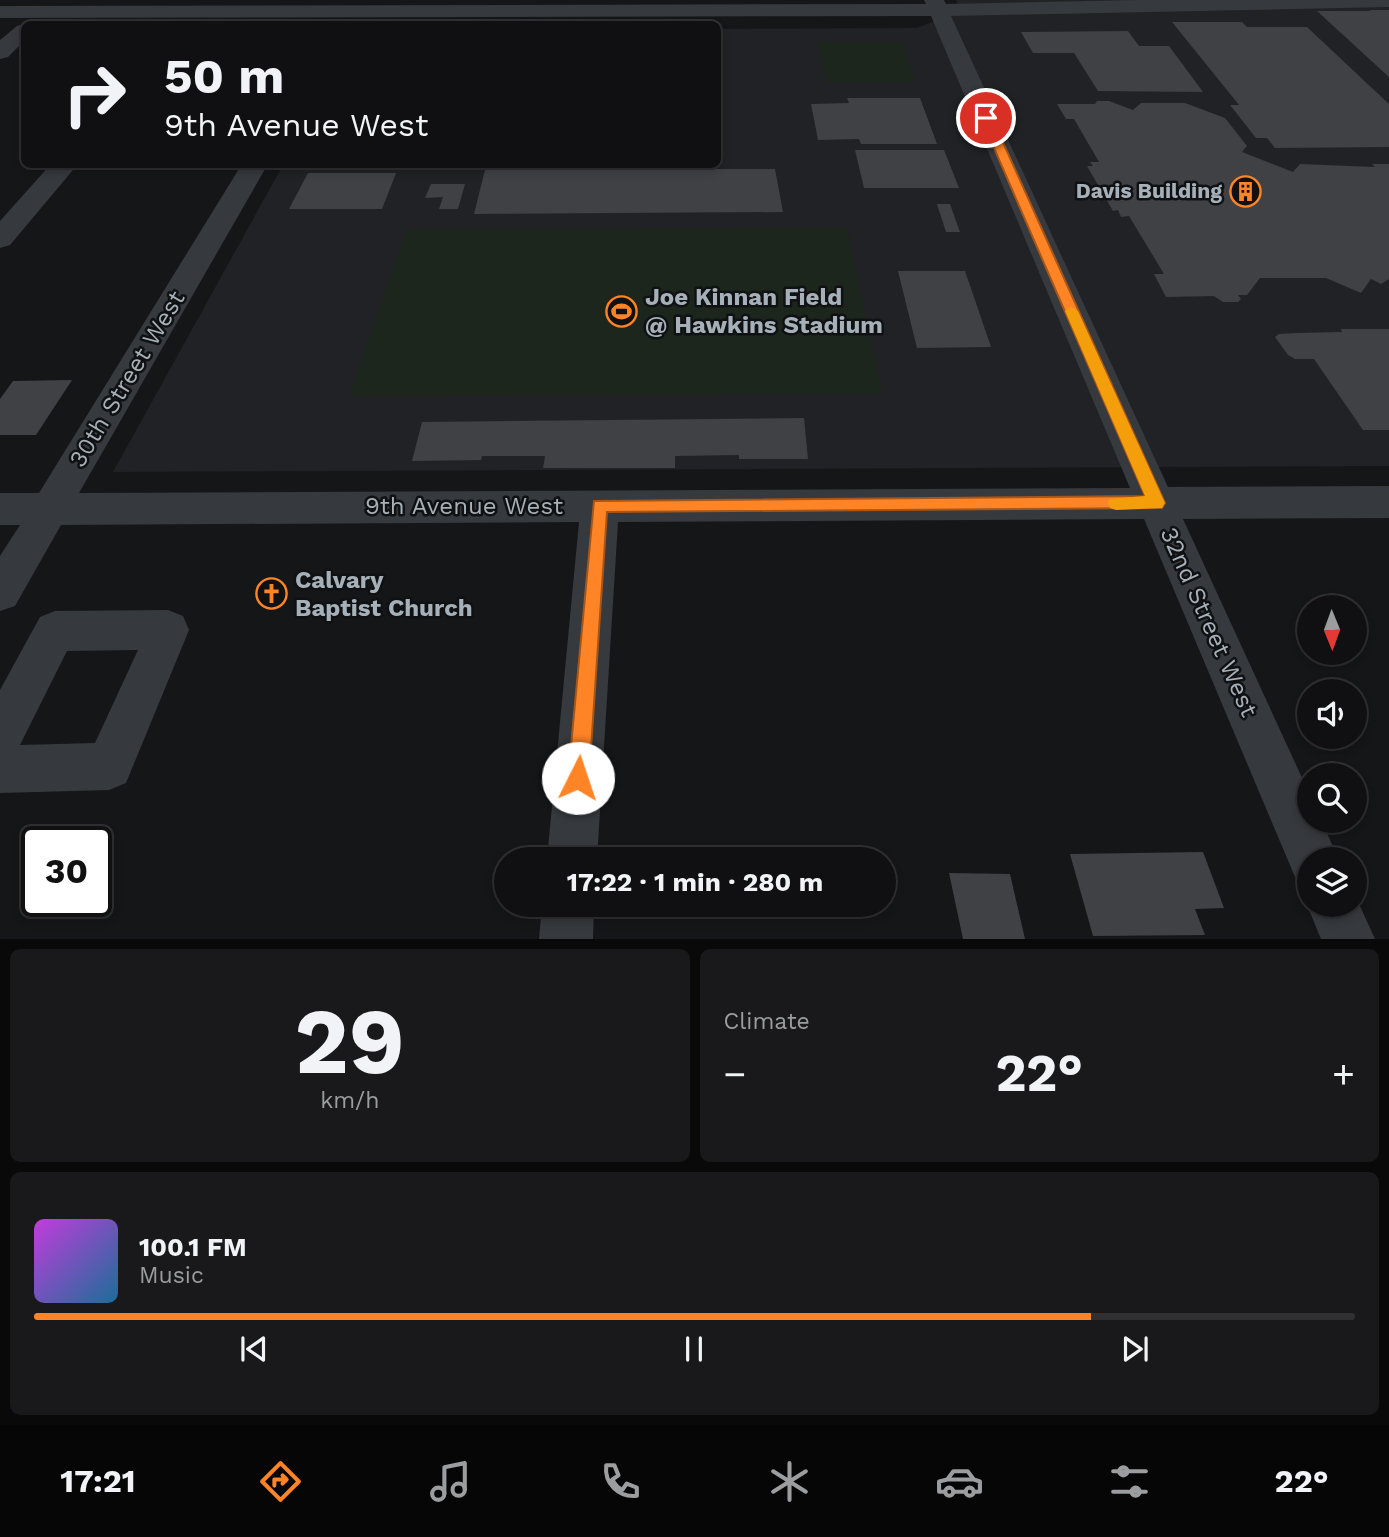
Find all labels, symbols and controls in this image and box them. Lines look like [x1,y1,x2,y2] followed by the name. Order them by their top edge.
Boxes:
[164,47,284,105] text: 50 m
[49,49,140,140] icon: right
[956,88,1016,148] pin
[967,99,1005,137] icon: arrive
[164,106,428,144] text: 9th Avenue West
[1228,174,1262,208] building icon: Davis Building
[1076,178,1222,203] place label: Davis Building
[645,283,883,339] place label: Joe Kinnan Field @ Hawkins Stadium
[63,286,191,472] street label: 30th Street West
[605,294,639,328] sports icon: Joe Kinnan Field @ Hawkins Stadium
[365,492,563,520] street label: 9th Avenue West
[1155,523,1263,721] street label: 32nd Street West
[295,566,473,622] place label: Calvary Baptist Church
[255,577,289,611] church icon: Calvary Baptist Church
[1297,595,1367,665] north arrow
[1297,595,1367,917] map controls
[1297,679,1367,749] button: sound
[541,741,615,815] position arrow
[1297,763,1367,833] button: search
[21,826,112,917] speed limit sign: 30
[1297,847,1367,917] button: layers
[567,867,823,897] text: 17:22 · 1 min · 280 m
[295,988,405,1095] text: 29
[724,1008,810,1035] text: Climate
[995,1043,1083,1104] text: 22°
[724,1052,746,1096] text: −
[1332,1052,1355,1096] text: +
[320,1087,379,1114] text: km/h
[139,1232,247,1262] text: 100.1 FM
[139,1262,204,1289] text: Music
[235,1330,273,1368] icon: previous
[675,1330,713,1368] icon: pause
[1116,1330,1154,1368] icon: next
[256,1457,305,1506] icon: directions
[426,1457,475,1506] icon: music
[596,1457,645,1506] icon: phone
[765,1457,814,1506] icon: climate
[935,1457,984,1506] icon: car
[1105,1457,1154,1506] icon: filters
[60,1462,136,1500] text: 17:21
[1275,1462,1329,1500] text: 22°

